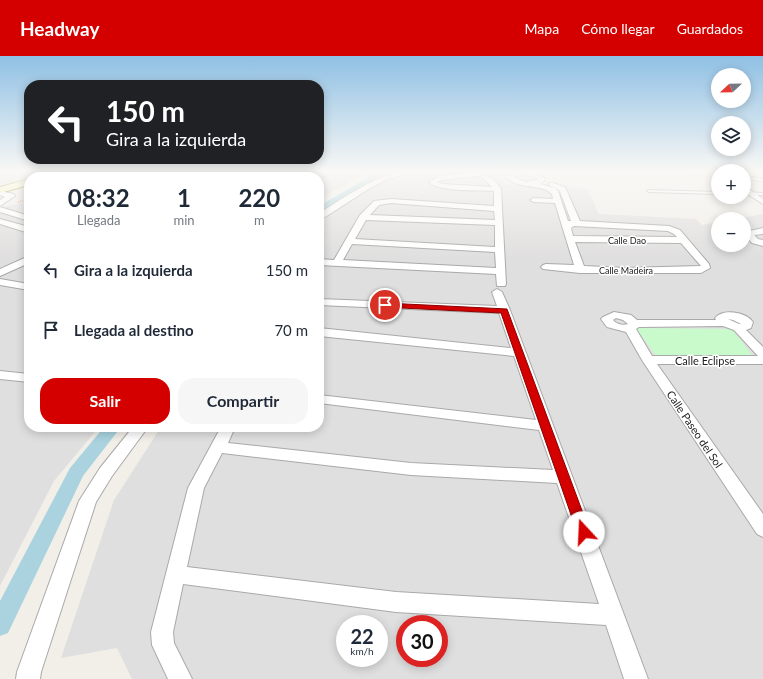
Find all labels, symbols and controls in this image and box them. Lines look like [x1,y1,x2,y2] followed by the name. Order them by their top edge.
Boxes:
[20,17,99,40] text: Headway
[525,20,559,37] text: Mapa
[581,20,655,37] text: Cómo llegar
[677,20,743,37] text: Guardados
[711,68,751,108] north arrow
[711,68,751,252] map controls
[106,94,185,128] text: 150 m
[40,96,92,148] icon: left
[711,116,751,156] button: layers
[106,128,246,150] text: Gira a la izquierda
[711,164,751,204] button: +
[68,183,130,212] text: 08:32
[177,183,191,212] text: 1
[238,183,280,212] text: 220
[77,212,121,228] text: Llegada
[174,212,195,228] text: min
[254,212,265,228] text: m
[711,212,751,252] button: −
[608,235,646,246] street label: Calle Dao
[40,259,62,281] icon: left
[74,261,193,279] text: Gira a la izquierda
[266,261,308,279] text: 150 m
[599,265,653,276] street label: Calle Madeira
[368,288,402,322] pin
[374,294,396,316] icon: arrive
[40,319,62,341] icon: arrive
[74,321,194,339] text: Llegada al destino
[274,321,308,339] text: 70 m
[675,354,735,367] street label: Calle Eclipse
[40,378,170,424] button: Salir
[178,378,308,424] button: Compartir
[664,388,726,470] street label: Calle Paseo del Sol
[563,511,605,553] position arrow
[396,615,448,667] speed limit sign: 30
[350,624,374,648] text: 22
[350,645,374,657] text: km/h

